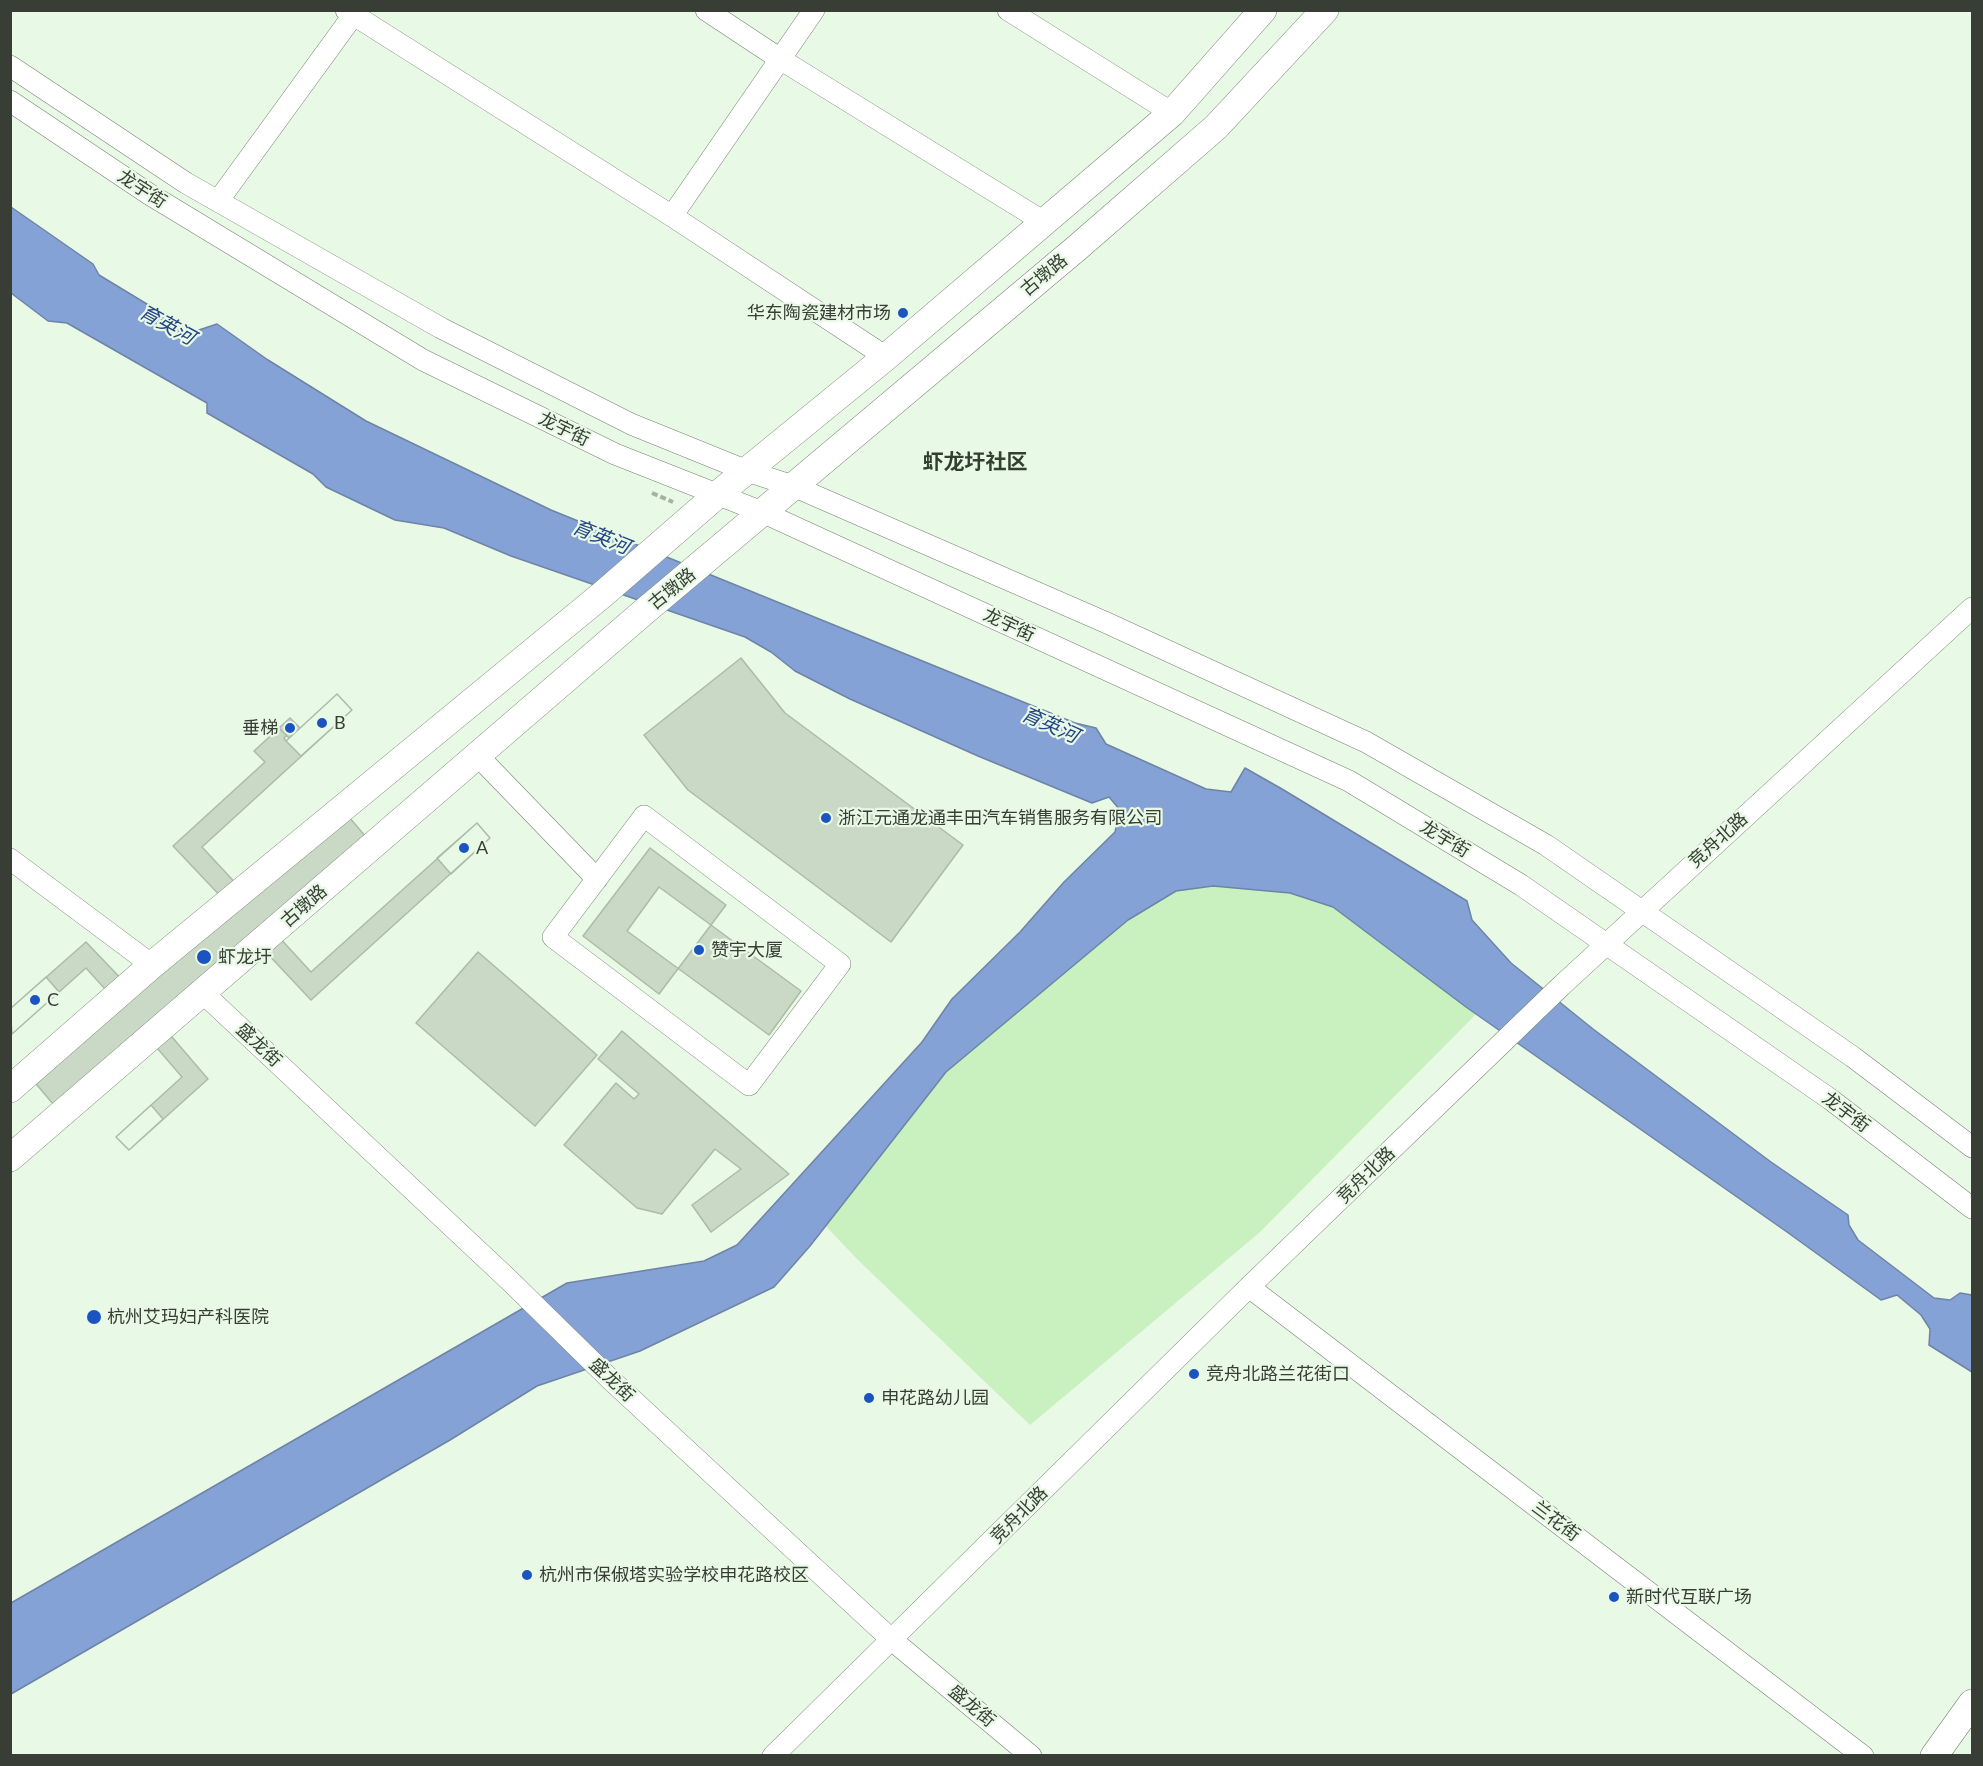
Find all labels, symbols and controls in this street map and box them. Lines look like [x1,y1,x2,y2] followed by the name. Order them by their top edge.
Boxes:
[113,165,171,213] street label: 龙宇街
[1016,249,1072,301] street label: 古墩路
[135,300,199,350] water label: 育英河
[747,302,891,324] place label: 华东陶瓷建材市场
[896,306,910,320] marker: 华东陶瓷建材市场
[535,407,593,451] street label: 龙宇街
[923,449,1027,475] district label: 虾龙圩社区
[569,515,633,559] water label: 育英河
[644,564,700,614] street label: 古墩路
[980,604,1038,646] street label: 龙宇街
[1018,702,1082,748] water label: 育英河
[334,712,346,734] place label: B
[315,716,329,730] marker: B
[242,717,278,739] place label: 垂梯
[283,721,297,735] marker: 垂梯
[838,807,1162,829] place label: 浙江元通龙通丰田汽车销售服务有限公司
[1684,808,1752,872] street label: 竞舟北路
[819,811,833,825] marker: 浙江元通龙通丰田汽车销售服务有限公司
[1416,816,1474,862] street label: 龙宇街
[476,837,488,859] place label: A
[457,841,471,855] marker: A
[277,880,331,932] street label: 古墩路
[711,939,783,961] place label: 赞宇大厦
[692,943,706,957] marker: 赞宇大厦
[218,946,272,968] place label: 虾龙圩
[195,948,213,966] marker: 虾龙圩
[47,989,59,1011] place label: C
[28,993,42,1007] marker: C
[232,1019,286,1071] street label: 盛龙街
[1818,1087,1874,1137] street label: 龙宇街
[1333,1142,1399,1208] street label: 竞舟北路
[107,1306,269,1328] place label: 杭州艾玛妇产科医院
[85,1308,103,1326] marker: 杭州艾玛妇产科医院
[585,1354,639,1406] street label: 盛龙街
[1206,1363,1350,1385] place label: 竞舟北路兰花街口
[1187,1367,1201,1381] marker: 竞舟北路兰花街口
[881,1387,989,1409] place label: 申花路幼儿园
[862,1391,876,1405] marker: 申花路幼儿园
[986,1482,1052,1548] street label: 竞舟北路
[1528,1496,1584,1546] street label: 兰花街
[539,1564,809,1586] place label: 杭州市保俶塔实验学校申花路校区
[520,1568,534,1582] marker: 杭州市保俶塔实验学校申花路校区
[1626,1586,1752,1608] place label: 新时代互联广场
[1607,1590,1621,1604] marker: 新时代互联广场
[944,1680,1000,1732] street label: 盛龙街

